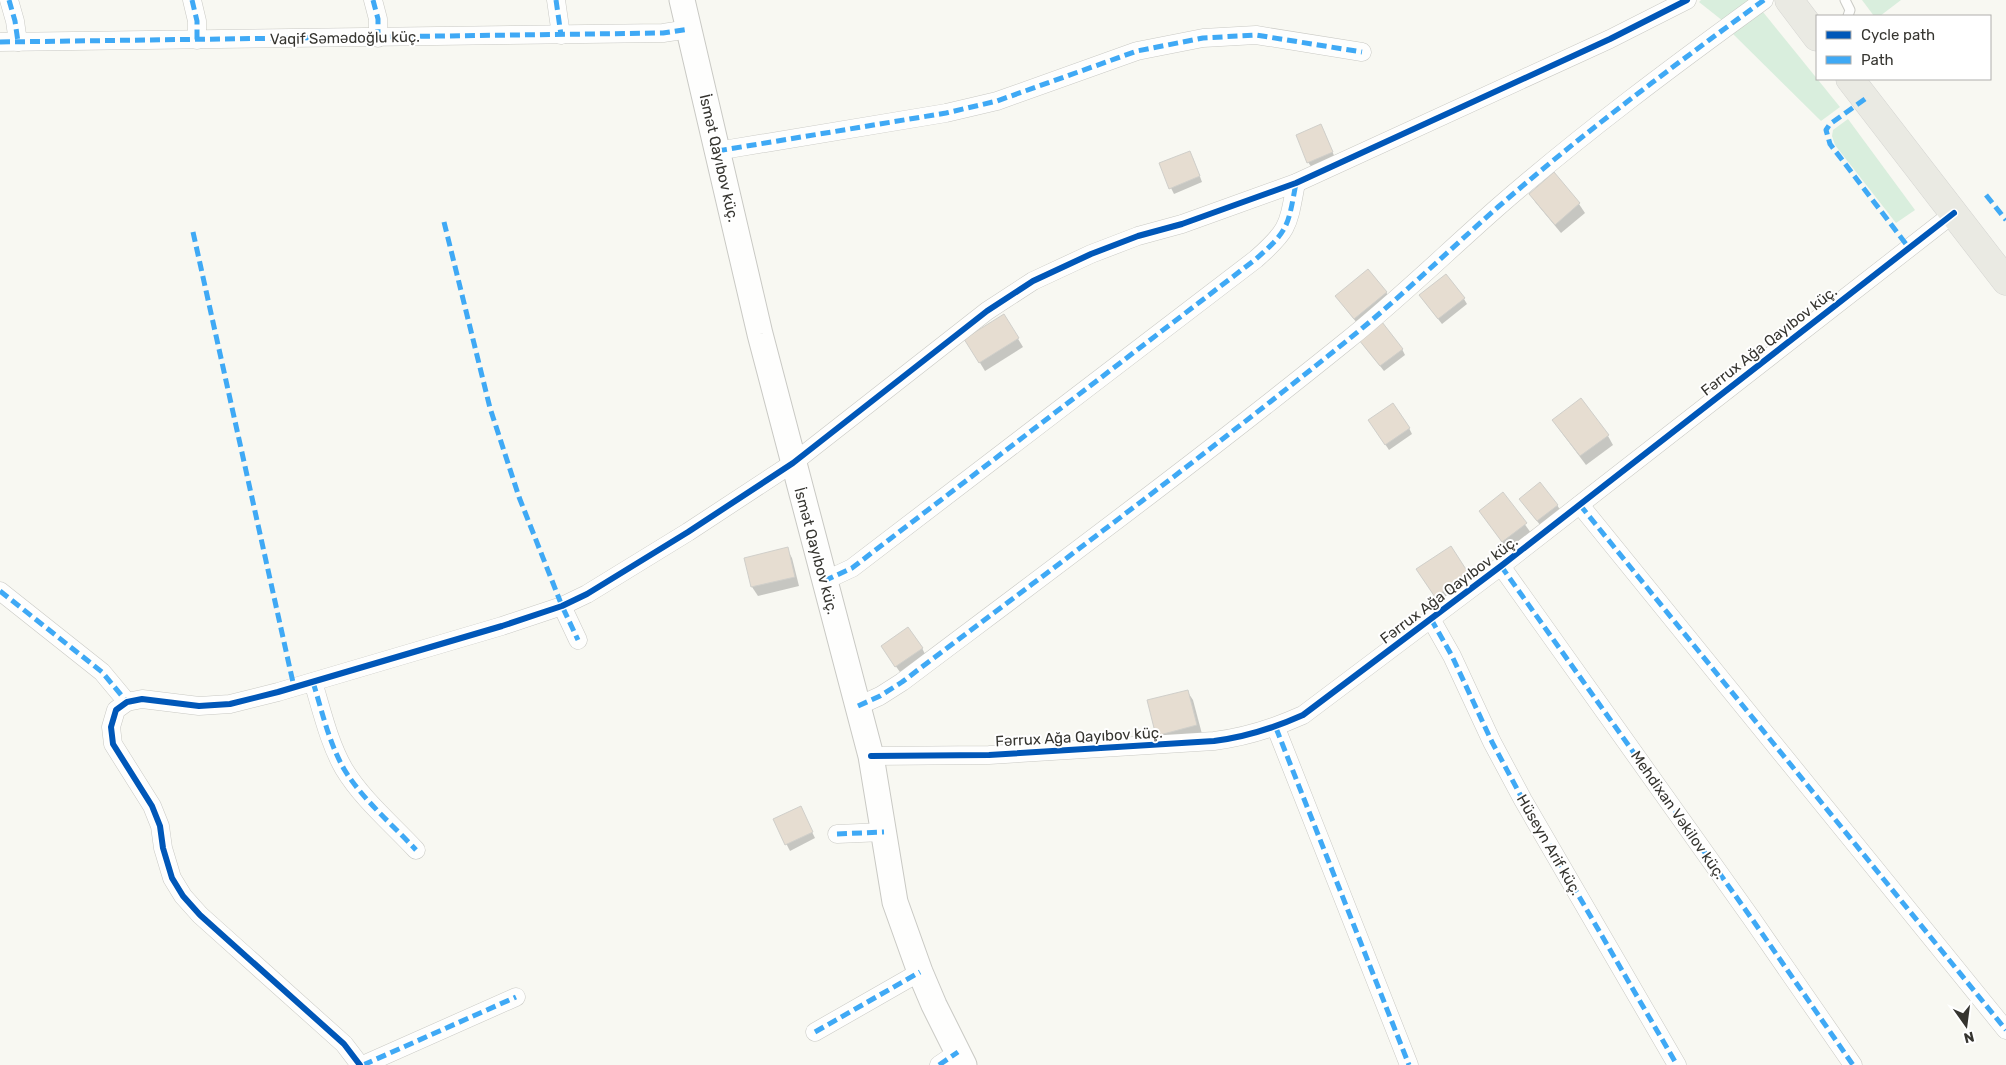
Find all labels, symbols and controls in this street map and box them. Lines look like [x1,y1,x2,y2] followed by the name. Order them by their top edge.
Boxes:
[1816,15,1991,80] legend
[1861,26,1935,44] text: Cycle path
[270,28,420,48] street label: Vaqif Səmədoğlu küç.
[1861,51,1894,69] text: Path
[696,92,742,224] street label: İsmət Qayıbov küç.
[1697,282,1841,400] street label: Fərrux Ağa Qayıbov küç.
[790,485,842,617] street label: İsmət Qayıbov küç.
[1377,532,1521,648] street label: Fərrux Ağa Qayıbov küç.
[995,724,1163,750] street label: Fərrux Ağa Qayıbov küç.
[1627,747,1729,883] street label: Mehdixan Vəkilov küç.
[1513,791,1585,899] street label: Hüseyn Arif küç.
[1941,1000,1991,1050] north arrow
[1962,1028,1976,1047] text: N

